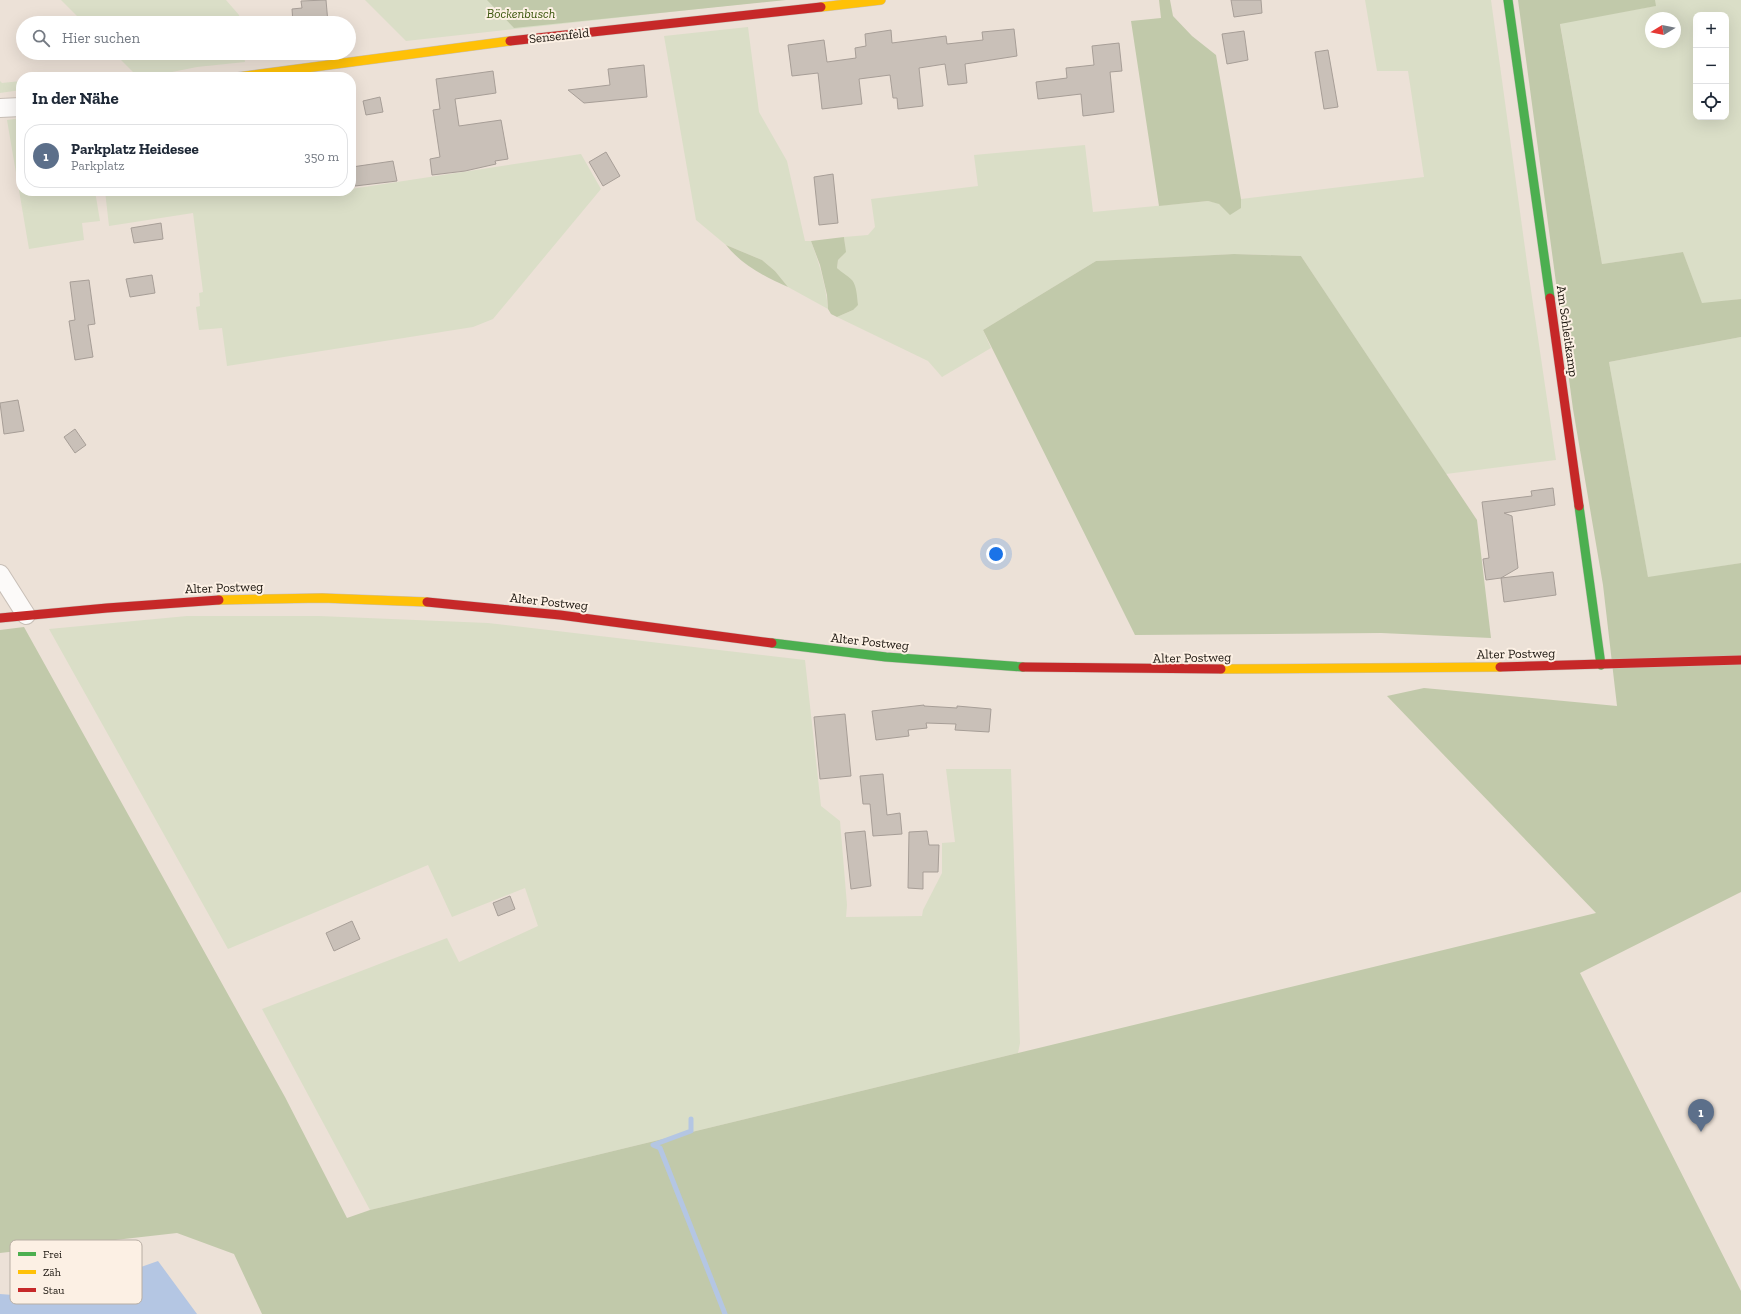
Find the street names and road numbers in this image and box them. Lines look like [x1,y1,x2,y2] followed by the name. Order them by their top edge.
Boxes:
[528,25,590,46] street label: Sensenfeld
[1554,284,1581,378] street label: Am Schleitkamp
[185,579,263,596] street label: Alter Postweg
[509,590,589,613] street label: Alter Postweg
[830,630,910,653] street label: Alter Postweg
[1477,645,1555,662] street label: Alter Postweg
[1153,649,1231,666] street label: Alter Postweg

